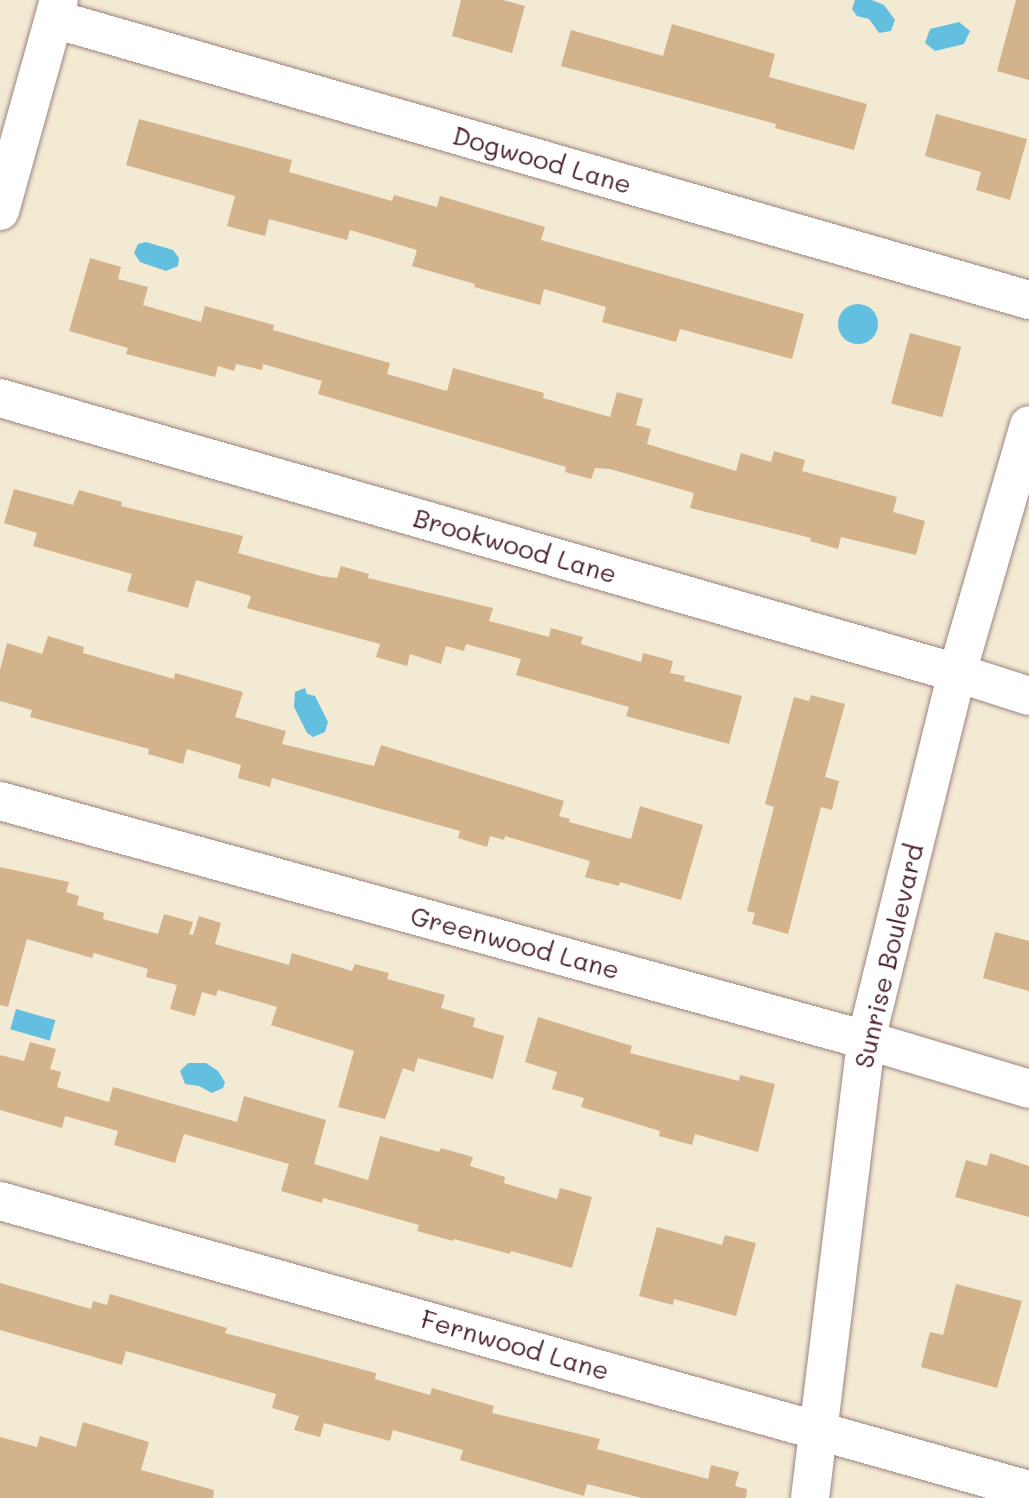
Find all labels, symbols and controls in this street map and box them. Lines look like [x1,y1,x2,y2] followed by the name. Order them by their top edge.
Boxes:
[449,120,635,200] street label: Dogwood Lane
[410,502,620,590] street label: Brookwood Lane
[848,841,930,1071] street label: Sunrise Boulevard
[407,900,623,986] street label: Greenwood Lane
[417,1303,613,1387] street label: Fernwood Lane

